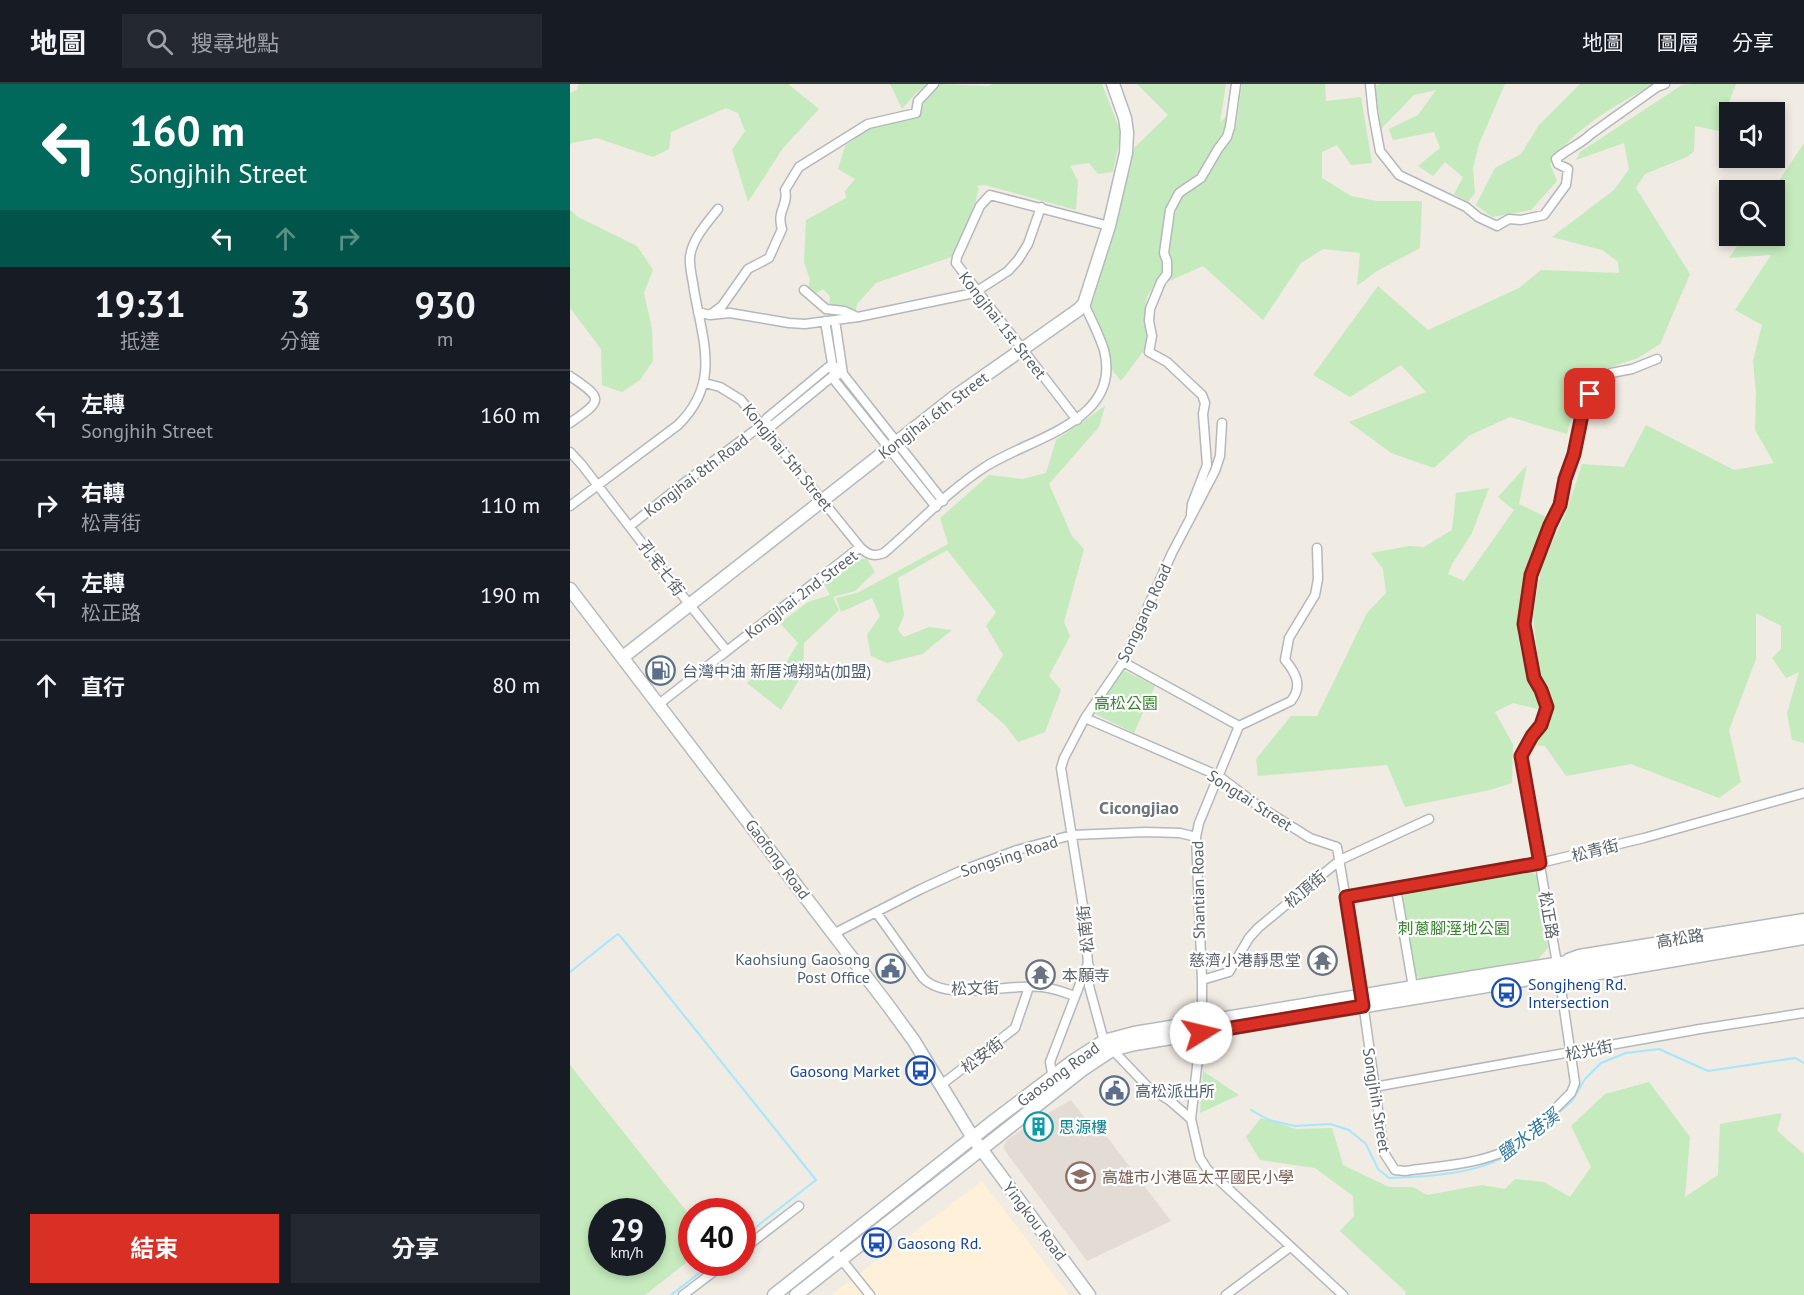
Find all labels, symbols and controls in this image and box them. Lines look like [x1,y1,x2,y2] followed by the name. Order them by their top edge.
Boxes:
[122,14,542,68] search box
[30,24,86,61] text: 地圖
[143,25,176,58] icon: search
[191,29,279,57] text: 搜尋地點
[1582,29,1624,56] text: 地圖
[1657,29,1699,56] text: 圖層
[1732,29,1774,56] text: 分享
[1719,102,1785,246] map controls
[1719,102,1785,168] button: sound
[129,103,245,158] text: 160 m
[30,108,108,186] icon: left
[129,156,307,190] text: Songjhih Street
[1719,180,1785,246] button: search
[206,222,239,255] icon: left
[269,222,302,255] icon: ahead
[332,222,365,255] icon: right
[955,267,1051,383] street label: Kongjhai 1st Street
[94,280,186,327] text: 19:31
[290,280,310,327] text: 3
[414,281,476,328] text: 930
[437,326,453,352] text: m
[120,328,160,354] text: 抵達
[280,328,320,354] text: 分鐘
[874,367,992,463] street label: Kongjhai 6th Street
[1564,368,1615,419] pin
[1573,377,1606,410] icon: arrive
[81,390,125,418] text: 左轉
[30,399,63,432] icon: left
[739,399,838,515] street label: Kongjhai 5th Street
[480,401,540,429] text: 160 m
[81,418,213,444] text: Songjhih Street
[640,429,752,521] street label: Kongjhai 8th Road
[81,479,125,507] text: 右轉
[30,489,63,522] icon: right
[480,491,540,519] text: 110 m
[81,510,141,536] text: 松青街
[635,536,689,600] street label: 孔宅七街
[741,545,862,643] street label: Kongjhai 2nd Street
[1112,561,1176,665] street label: Songgang Road
[81,569,125,597] text: 左轉
[30,579,63,612] icon: left
[480,581,540,609] text: 190 m
[81,600,141,626] text: 松正路
[645,655,677,687] fuel station icon: 台灣中油 新厝鴻翔站(加盟)
[682,661,871,681] place label: 台灣中油 新厝鴻翔站(加盟)
[30,669,63,702] icon: ahead
[492,671,540,699] text: 80 m
[81,673,125,701] text: 直行
[1094,693,1158,713] park label: 高松公園
[1204,765,1297,835] street label: Songtai Street
[1099,796,1179,819] district label: Cicongjiao
[741,815,815,903] street label: Gaofong Road
[958,831,1060,881] street label: Songsing Road
[1569,834,1621,866] street label: 松青街
[1187,841,1209,939] street label: Shantian Road
[1280,866,1330,912] street label: 松頂街
[1535,890,1563,940] street label: 松正路
[1073,904,1097,954] street label: 松南街
[1398,918,1510,938] park label: 刺蔥腳溼地公園
[1655,924,1705,952] street label: 高松路
[1306,944,1338,976] temple icon: 慈濟小港靜思堂
[735,949,870,987] place label: Kaohsiung Gaosong Post Office
[1189,950,1301,970] place label: 慈濟小港靜思堂
[875,952,907,984] public building icon: Kaohsiung Gaosong Post Office
[1025,959,1057,991] temple icon: 本願寺
[1062,965,1110,985] place label: 本願寺
[1528,974,1627,1012] place label: Songjheng Rd. Intersection
[951,977,999,999] street label: 松文街
[1491,977,1523,1009] bus stop icon: Songjheng Rd. Intersection
[1169,1001,1233,1065] position arrow
[957,1033,1007,1077] street label: 松安街
[1564,1036,1614,1064] street label: 松光街
[1013,1037,1103,1111] street label: Gaosong Road
[1359,1046,1395,1154] street label: Songjhih Street
[905,1055,937,1087] bus stop icon: Gaosong Market
[790,1061,901,1081] place label: Gaosong Market
[1098,1075,1130,1107] public building icon: 高松派出所
[1135,1081,1215,1101] place label: 高松派出所
[1492,1102,1566,1166] water label: 鹽水港溪
[1022,1111,1054,1143] building icon: 思源樓
[1059,1117,1107,1137] place label: 思源樓
[1065,1161,1097,1193] school or university icon: 高雄市小港區太平國民小學
[1102,1167,1294,1187] place label: 高雄市小港區太平國民小學
[999,1178,1071,1264] street label: Yingkou Road
[678,1198,756,1276] speed limit sign: 40
[610,1210,644,1249] text: 29
[30,1214,279,1283] button: 結束
[291,1214,540,1283] button: 分享
[860,1227,892,1259] bus stop icon: Gaosong Rd.
[897,1233,982,1253] place label: Gaosong Rd.
[611,1243,643,1262] text: km/h

